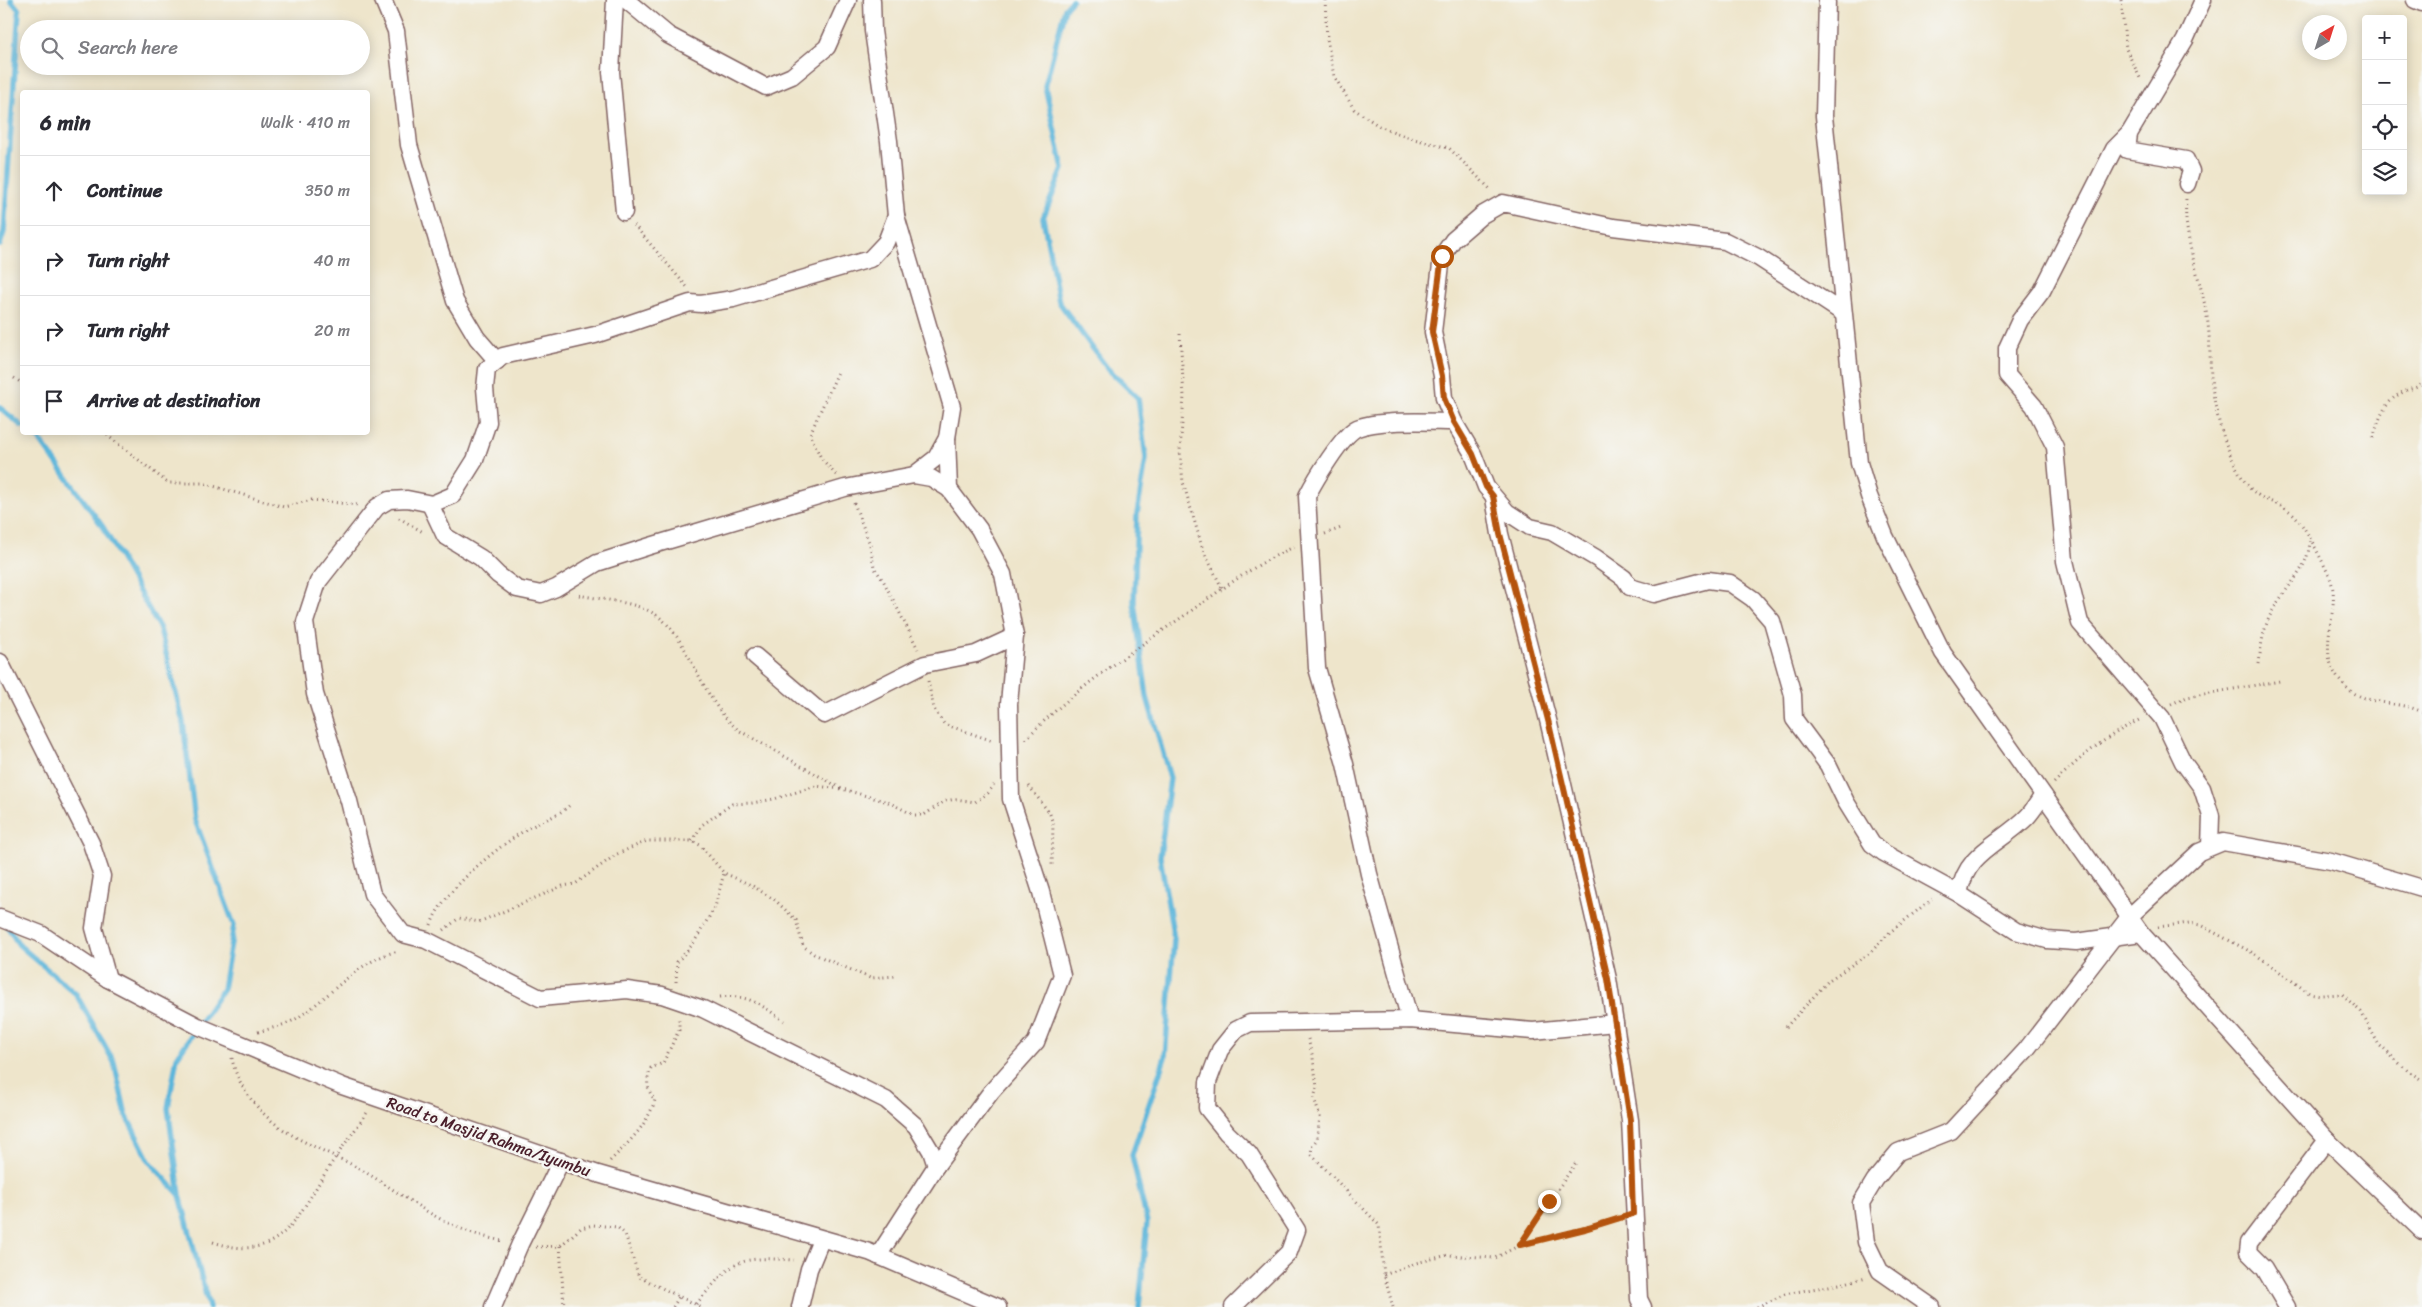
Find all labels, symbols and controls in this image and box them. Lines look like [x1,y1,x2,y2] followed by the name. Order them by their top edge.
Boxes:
[2302,15,2347,60] north arrow
[2362,15,2407,195] map controls
[2362,15,2407,60] button: +
[20,20,370,75] search box
[78,31,178,64] text: Search here
[38,34,66,62] icon: search
[2362,60,2407,105] button: −
[40,104,91,142] text: 6 min
[2362,105,2407,150] button: locate
[261,108,350,137] text: Walk · 410 m
[2362,150,2407,195] button: layers
[87,174,163,207] text: Continue
[305,176,350,205] text: 350 m
[40,177,68,205] icon: ahead
[87,244,169,277] text: Turn right
[1431,245,1454,268] route start
[313,246,350,275] text: 40 m
[40,247,68,275] icon: right
[87,314,169,347] text: Turn right
[314,316,350,345] text: 20 m
[40,317,68,345] icon: right
[87,384,260,417] text: Arrive at destination
[40,387,68,415] icon: arrive
[383,1088,595,1185] street label: Road to Masjid Rahma/Iyumbu
[1538,1190,1561,1213] route end

